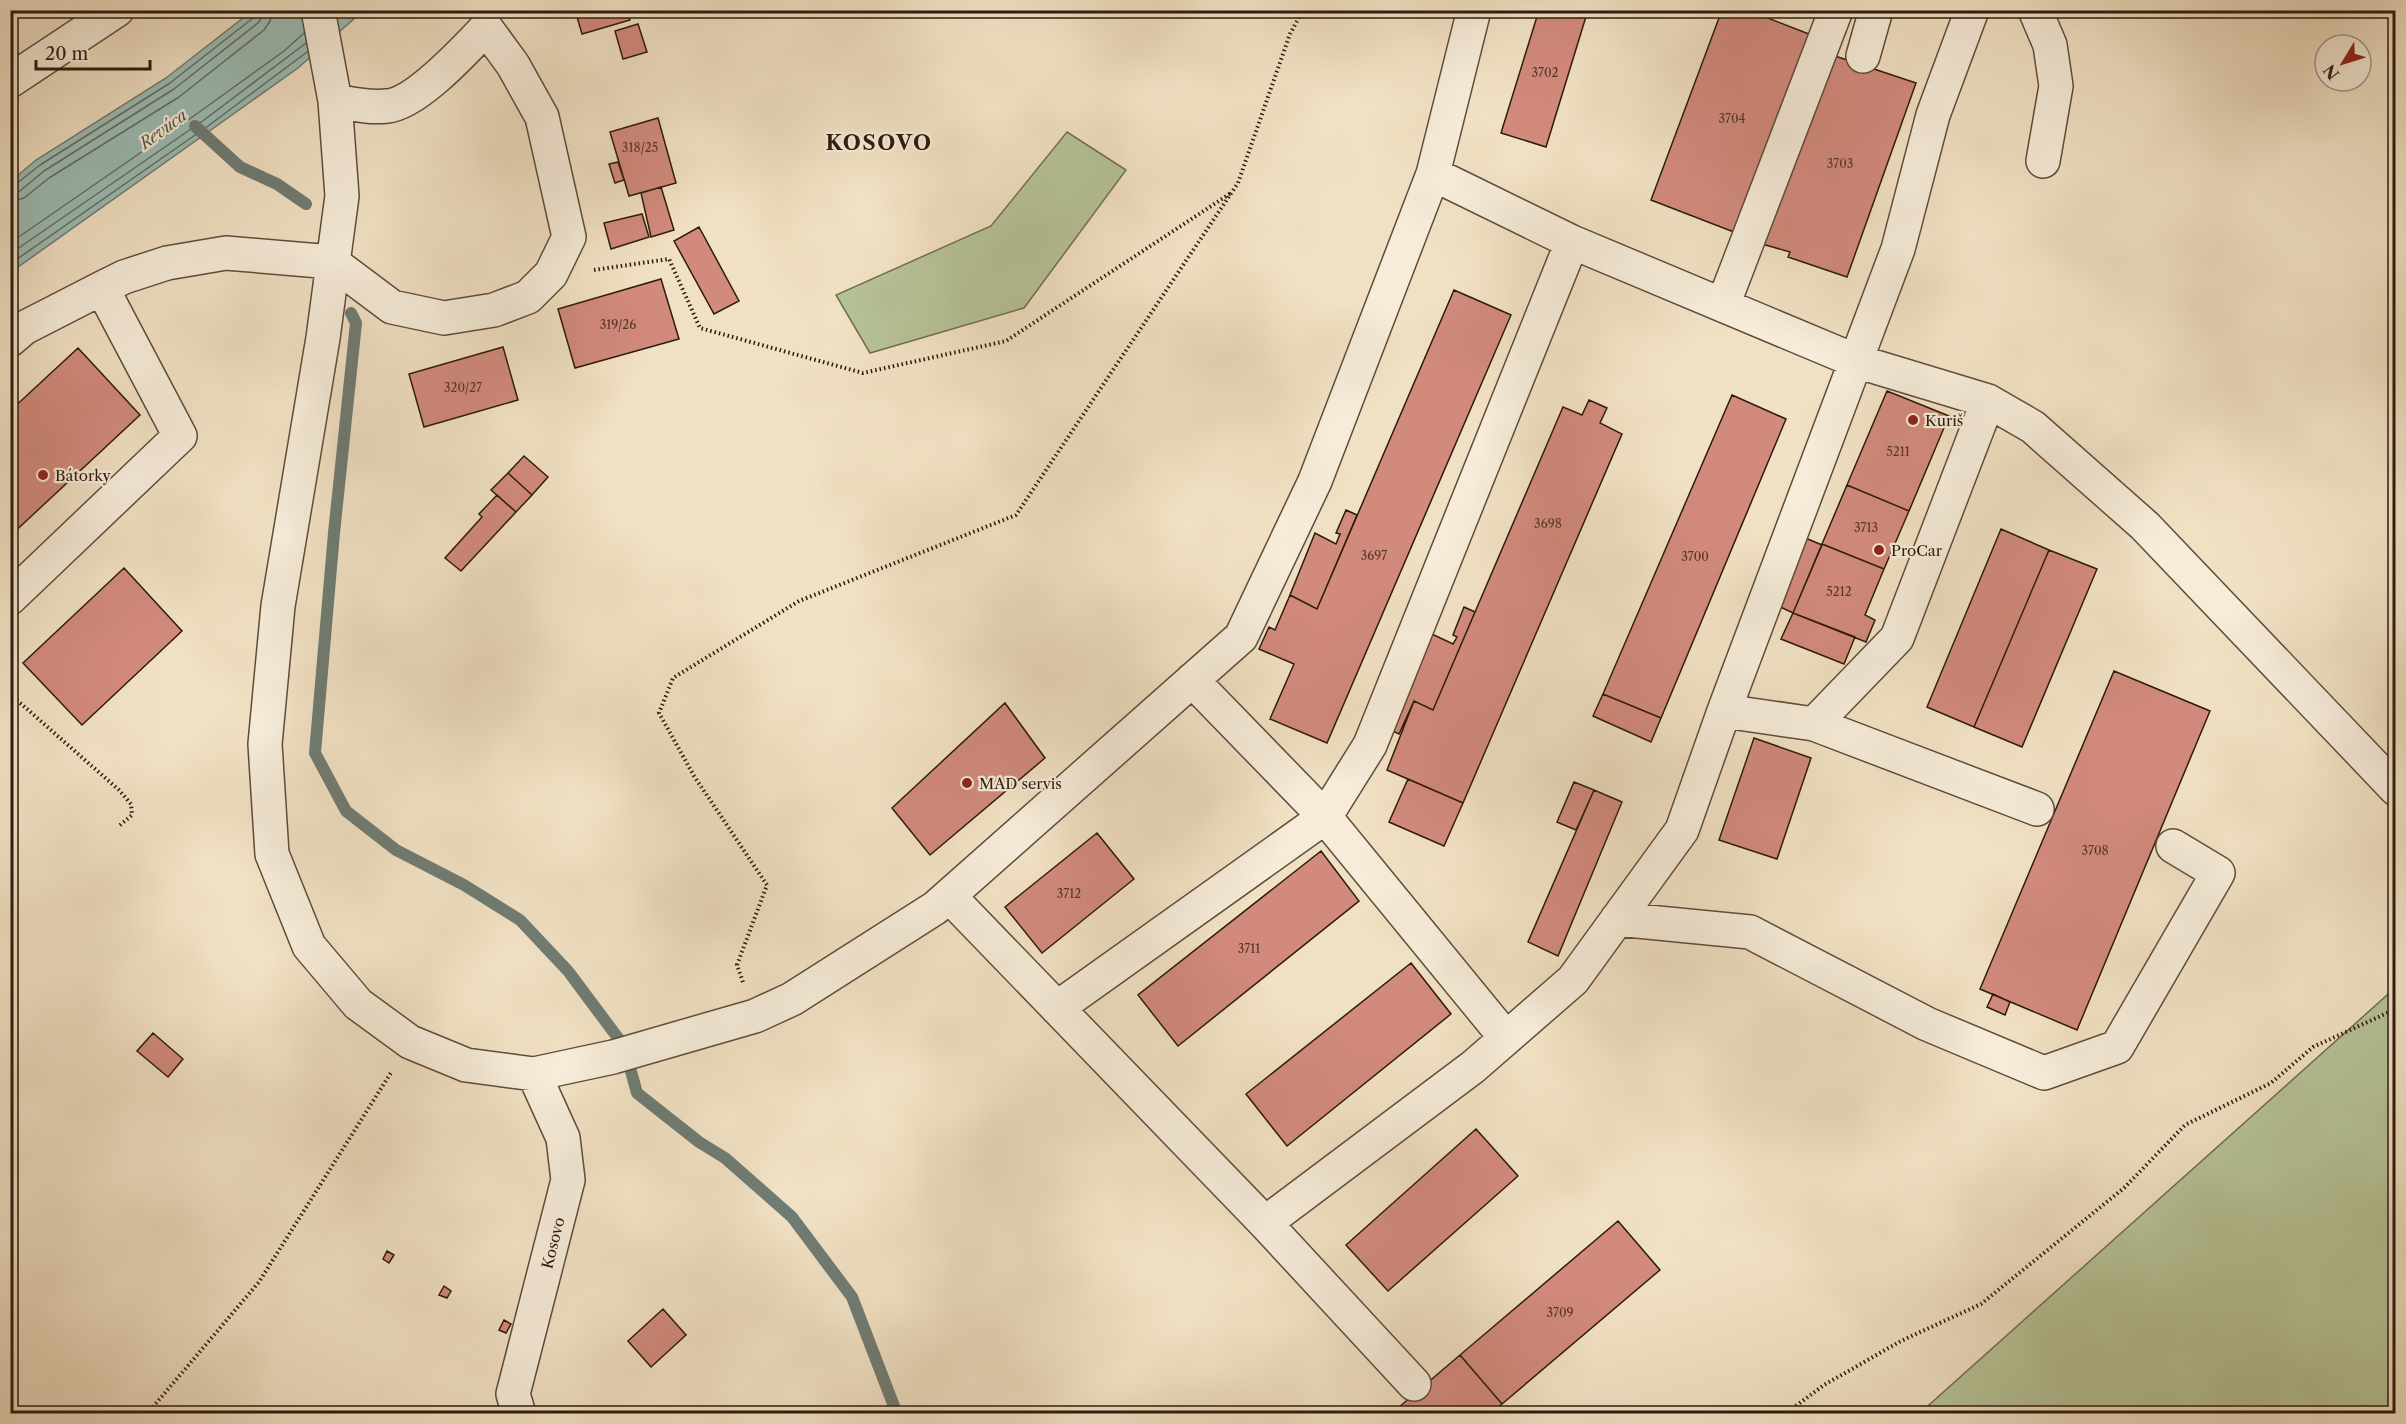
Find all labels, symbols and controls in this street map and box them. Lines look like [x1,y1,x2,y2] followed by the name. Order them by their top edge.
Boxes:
[36,33,150,71] scale bar
[2313,33,2373,93] north arrow
[45,43,89,65] text: 20 m
[2319,61,2343,84] text: N
[1531,65,1559,80] house number: 3702
[134,105,191,154] water label: Revúca
[1718,111,1746,126] house number: 3704
[825,130,933,155] district label: KOSOVO
[622,140,658,155] house number: 318/25
[1827,156,1853,171] house number: 3703
[600,317,636,332] house number: 319/26
[444,380,482,395] house number: 320/27
[1925,411,1963,430] place label: Kuriš
[1906,413,1920,427] marker: Kuriš
[1886,444,1910,459] house number: 5211
[55,466,112,485] place label: Bátorky
[36,468,50,482] marker: Bátorky
[1534,516,1562,531] house number: 3698
[1854,520,1878,535] house number: 3713
[1891,541,1943,560] place label: ProCar
[1872,543,1886,557] marker: ProCar
[1361,548,1387,563] house number: 3697
[1681,549,1709,564] house number: 3700
[1826,584,1852,599] house number: 5212
[979,774,1062,793] place label: MAD servis
[960,776,974,790] marker: MAD servis
[2081,843,2109,858] house number: 3708
[1057,886,1081,901] house number: 3712
[1238,941,1260,956] house number: 3711
[537,1215,569,1271] street label: Kosovo
[1546,1305,1574,1320] house number: 3709

